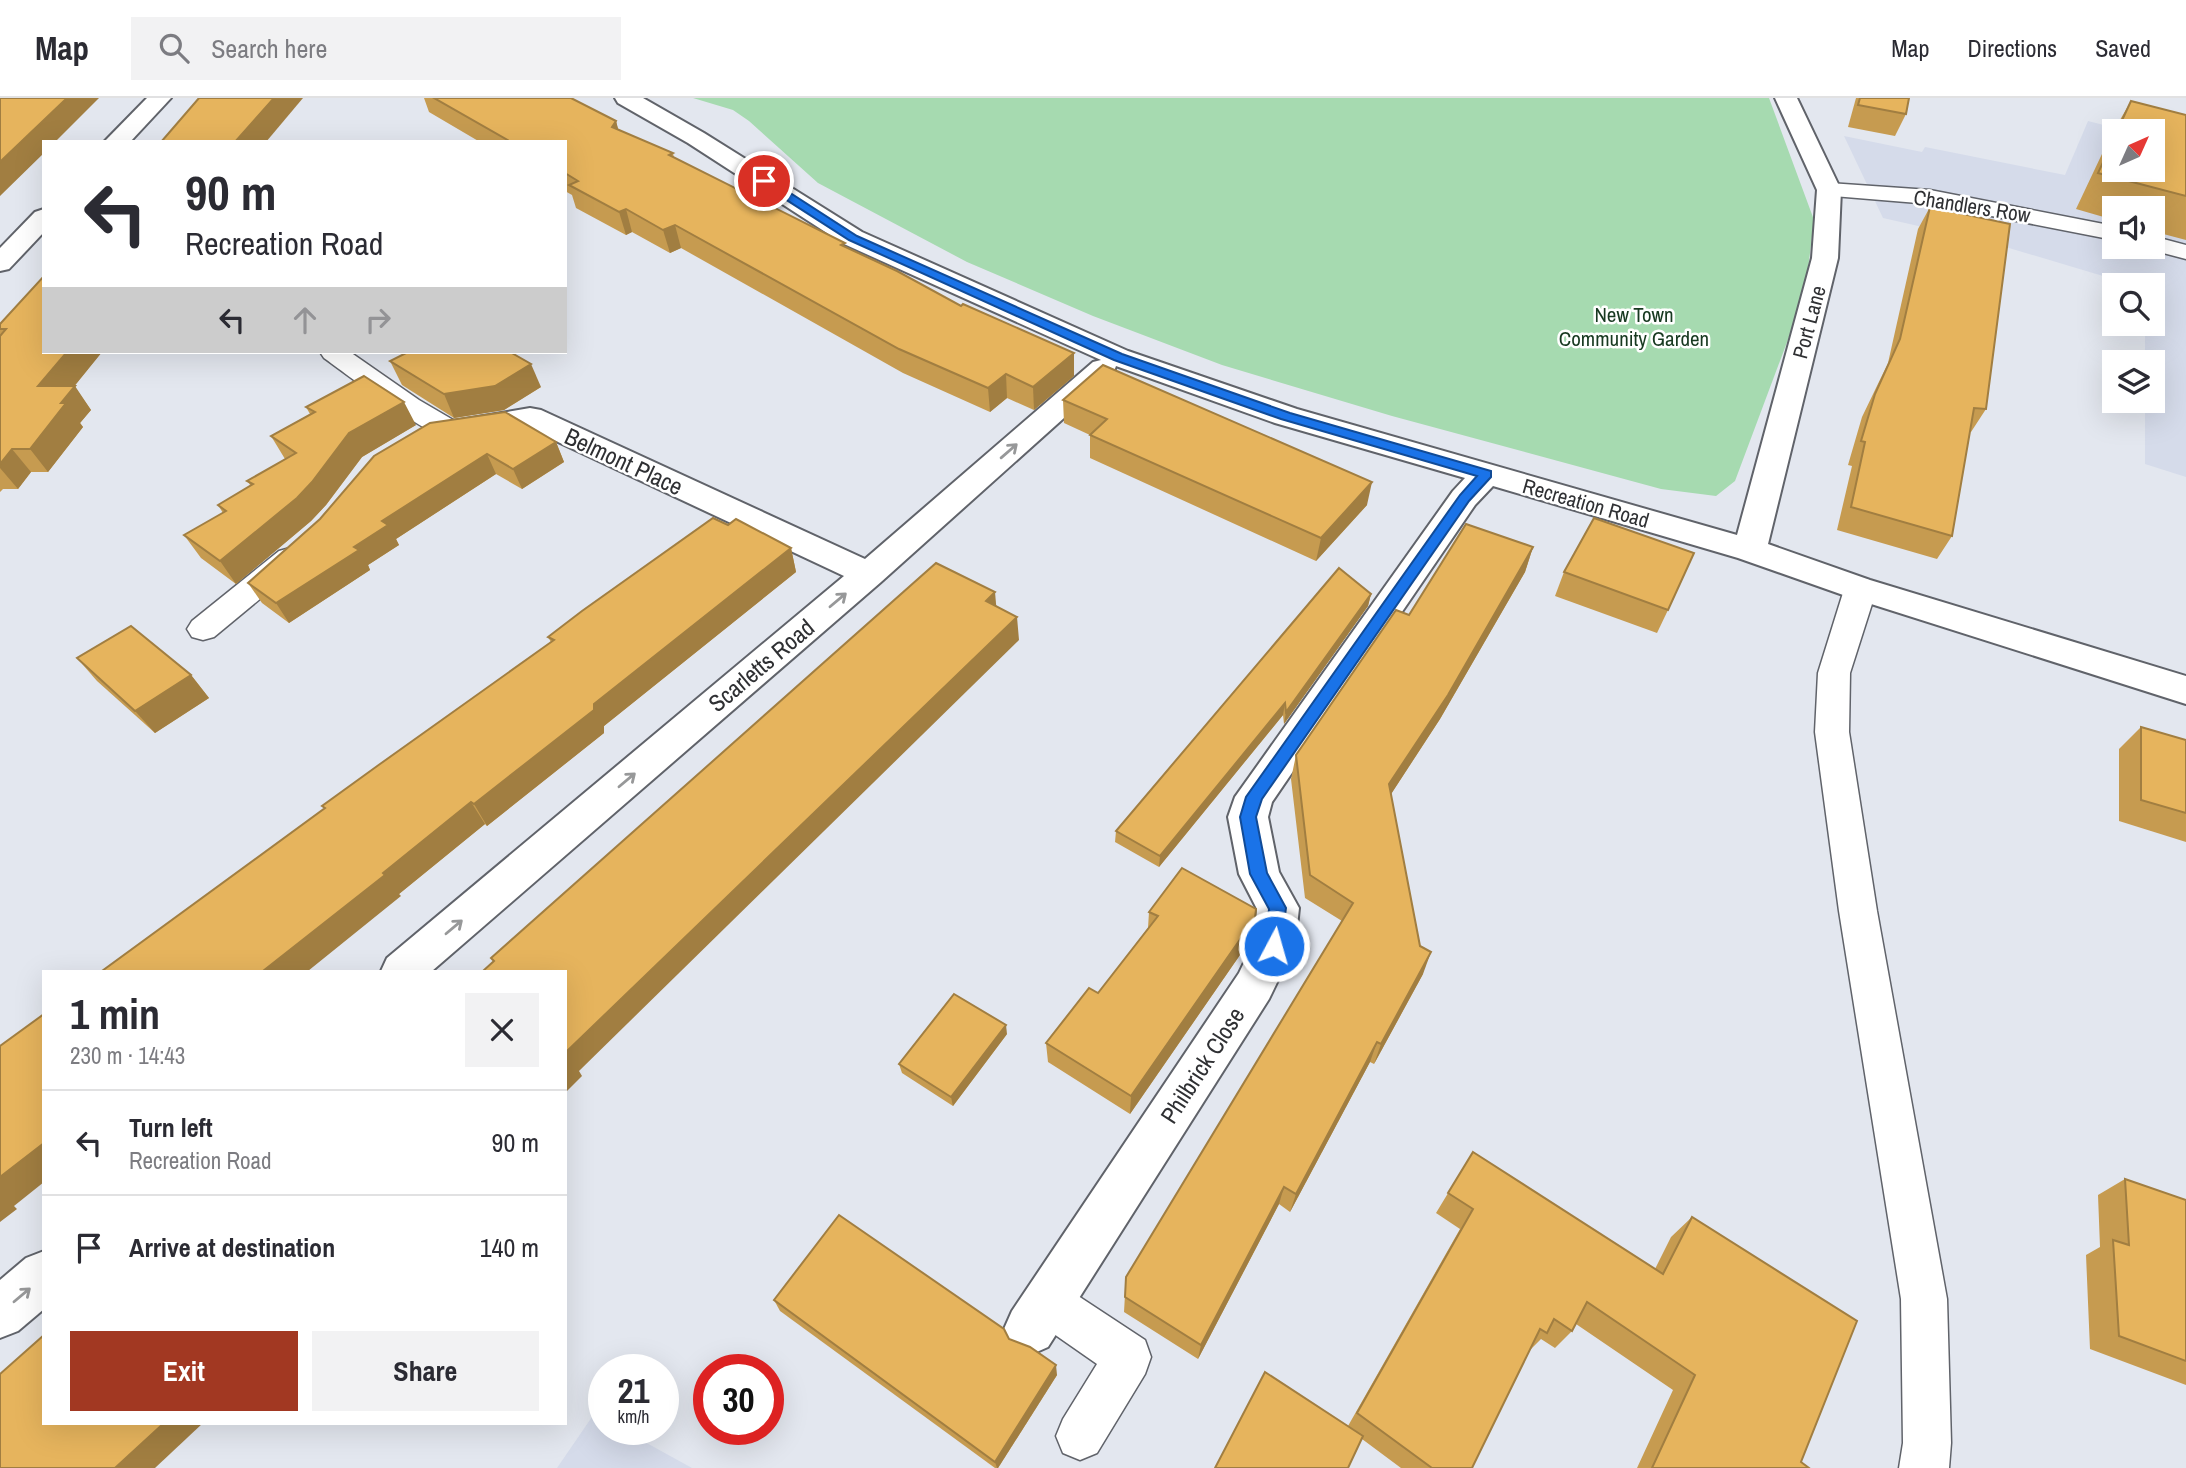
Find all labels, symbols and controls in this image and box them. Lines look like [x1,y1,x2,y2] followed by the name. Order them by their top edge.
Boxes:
[131,17,621,80] search box
[35,26,89,70] text: Map
[155,29,193,67] icon: search
[211,31,327,66] text: Search here
[1891,32,1929,64] text: Map
[1967,32,2057,64] text: Directions
[2095,32,2151,64] text: Saved
[2102,119,2165,182] north arrow
[2102,119,2165,413] map controls
[734,151,794,211] pin
[185,159,277,225] text: 90 m
[745,162,783,200] icon: arrive
[70,168,161,259] icon: left
[1912,182,2033,230] street label: Chandlers Row
[2102,196,2165,259] button: sound
[185,222,383,265] text: Recreation Road
[2102,273,2165,336] button: search
[1785,282,1833,362] street label: Port Lane
[1559,300,1709,353] park label: New Town Community Garden
[213,301,251,339] icon: left
[286,301,324,339] icon: ahead
[359,301,397,339] icon: right
[2102,350,2165,413] button: layers
[560,420,688,502] street label: Belmont Place
[1000,442,1017,459] one-way arrow
[1519,471,1653,535] street label: Recreation Road
[828,592,846,608] one-way arrow
[701,611,821,719] street label: Scarletts Road
[618,772,636,788] one-way arrow
[1237,909,1311,983] position arrow
[445,919,463,935] one-way arrow
[70,986,160,1042] text: 1 min
[465,993,539,1067] button: close
[1153,1001,1251,1129] street label: Philbrick Close
[70,1040,185,1071] text: 230 m · 14:43
[129,1110,213,1145] text: Turn left
[70,1124,108,1162] icon: left
[492,1125,539,1160] text: 90 m
[129,1145,272,1176] text: Recreation Road
[70,1229,108,1267] icon: arrive
[129,1230,335,1265] text: Arrive at destination
[480,1230,539,1265] text: 140 m
[13,1287,31,1303] one-way arrow
[70,1331,298,1411] button: Exit
[312,1331,539,1411] button: Share
[693,1354,784,1445] speed limit sign: 30
[618,1367,649,1414] text: 21
[618,1404,650,1429] text: km/h

